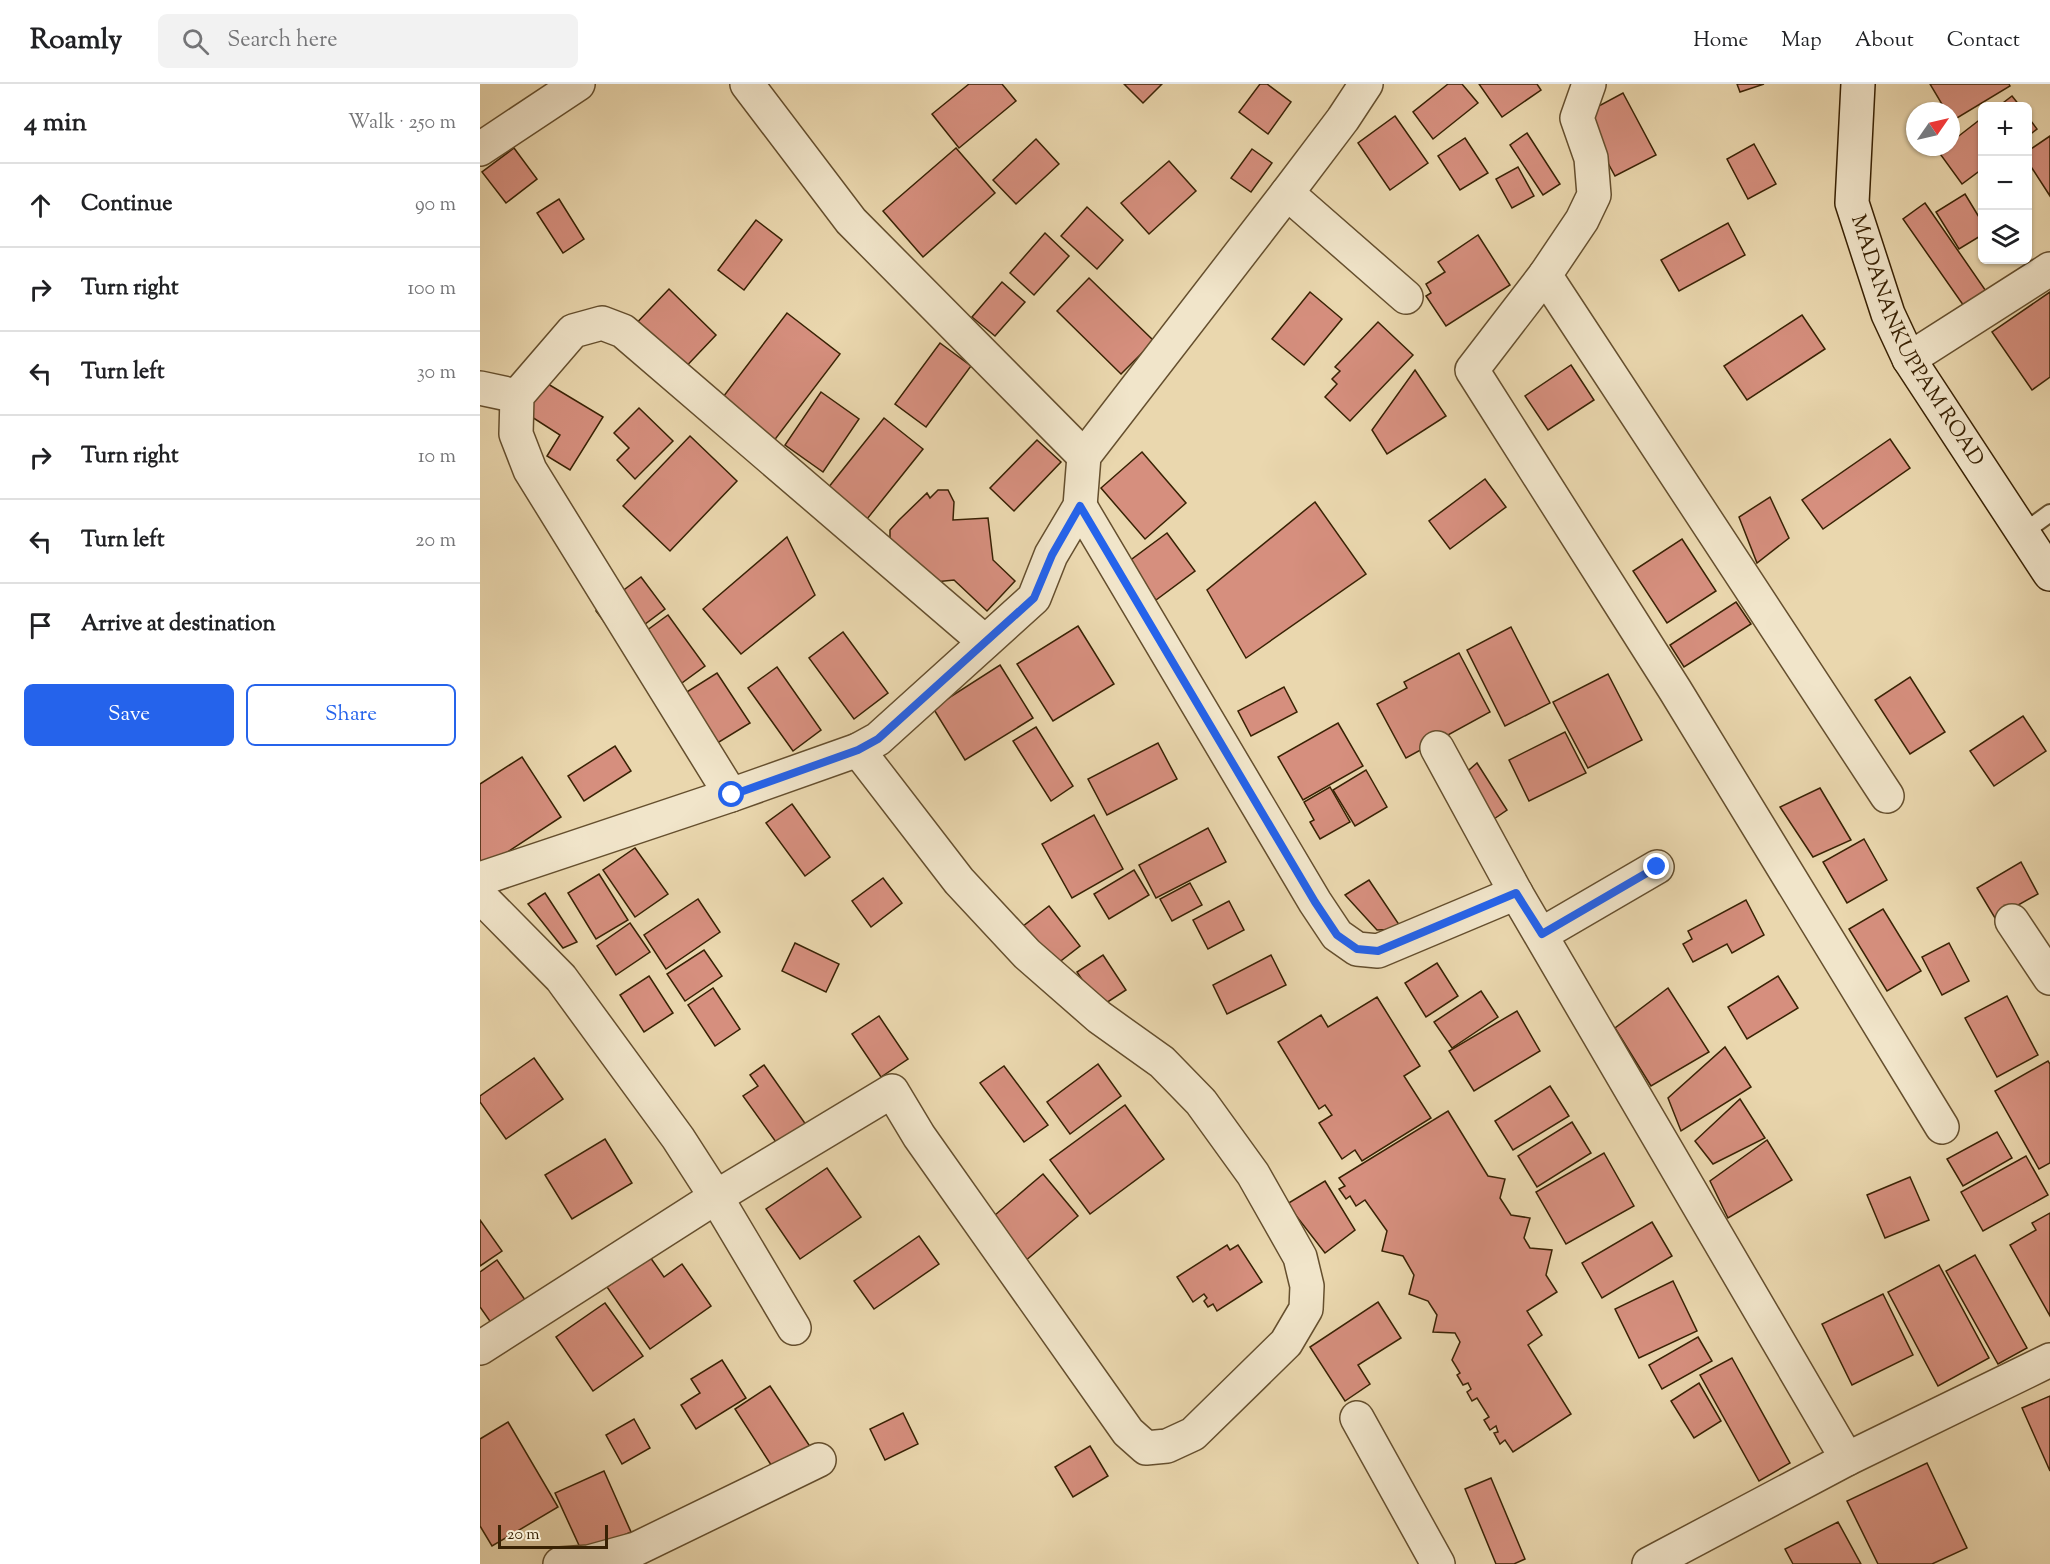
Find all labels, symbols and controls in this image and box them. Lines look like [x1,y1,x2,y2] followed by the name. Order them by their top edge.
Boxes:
[158,14,578,68] search box
[30,21,122,61] text: Roamly
[179,25,212,58] icon: search
[227,25,338,57] text: Search here
[1693,26,1748,56] text: Home
[1781,26,1822,56] text: Map
[1855,26,1914,56] text: About
[1947,26,2020,56] text: Contact
[1906,102,1960,156] north arrow
[1978,102,2032,264] map controls
[1978,102,2032,156] button: +
[24,105,87,142] text: 4 min
[348,109,456,138] text: Walk · 250 m
[1978,156,2032,210] button: −
[24,189,57,222] icon: ahead
[81,189,172,221] text: Continue
[415,191,456,220] text: 90 m
[1978,210,2032,264] button: layers
[1842,211,1991,473] street label: MADANANKUPPAM ROAD
[24,273,57,306] icon: right
[81,273,178,305] text: Turn right
[407,275,456,304] text: 100 m
[24,357,57,390] icon: left
[81,357,164,389] text: Turn left
[417,359,456,388] text: 30 m
[24,441,57,474] icon: right
[81,441,178,473] text: Turn right
[418,443,456,472] text: 10 m
[24,525,57,558] icon: left
[81,525,164,557] text: Turn left
[415,527,456,556] text: 20 m
[24,609,57,642] icon: arrive
[81,609,276,641] text: Arrive at destination
[24,684,234,746] button: Save
[246,684,456,746] button: Share
[718,781,744,807] route start
[1643,853,1669,879] route end
[498,1522,608,1550] scale bar
[507,1524,540,1547] text: 20 m

